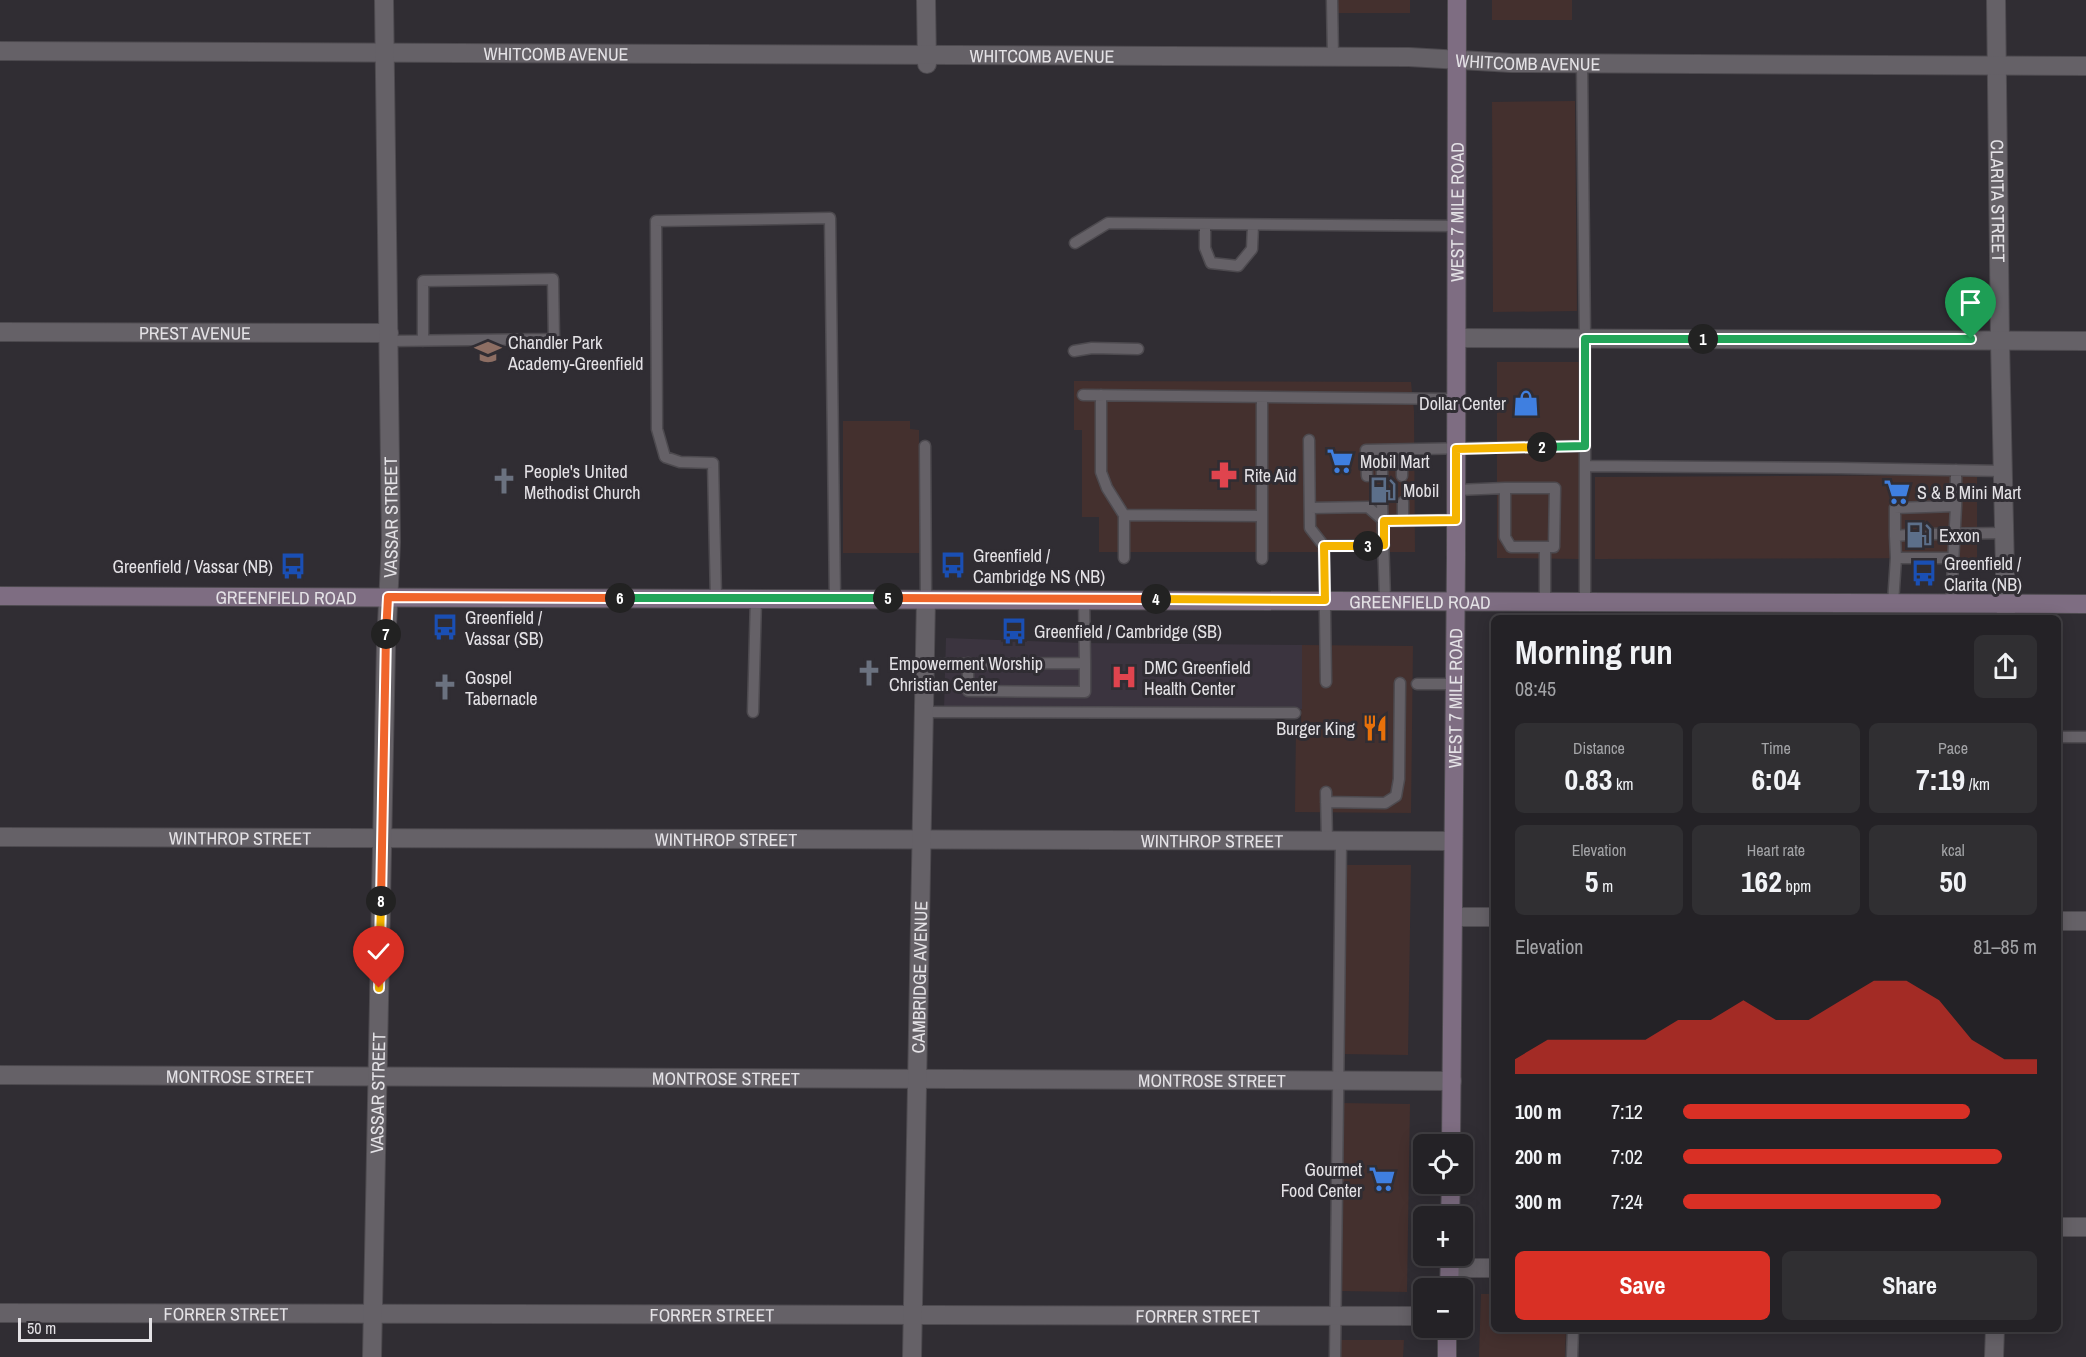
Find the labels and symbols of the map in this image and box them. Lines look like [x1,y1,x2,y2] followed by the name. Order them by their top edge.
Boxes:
[483,41,629,66] street label: WHITCOMB AVENUE
[969,43,1115,68] street label: WHITCOMB AVENUE
[1455,47,1600,76] street label: WHITCOMB AVENUE
[1985,139,2012,263] street label: CLARITA STREET
[1444,142,1469,282] street label: WEST 7 MILE ROAD
[1945,277,1996,339] pin
[139,320,251,345] street label: PREST AVENUE
[1688,324,1718,354] pin: 1
[507,330,643,376] place label: Chandler Park Academy-Greenfield
[473,337,503,367] school or university icon: Chandler Park Academy-Greenfield
[1511,388,1541,418] shop icon: Dollar Center
[1419,391,1506,416] place label: Dollar Center
[1527,432,1557,462] pin: 2
[1325,446,1355,476] supermarket icon: Mobil Mart
[1360,449,1430,474] place label: Mobil Mart
[377,456,404,578] street label: VASSAR STREET
[524,459,641,505] place label: People's United Methodist Church
[1209,460,1239,490] pharmacy icon: Rite Aid
[1244,463,1297,488] place label: Rite Aid
[489,466,519,496] church icon: People's United Methodist Church
[1368,475,1398,505] fuel station icon: Mobil
[1882,477,1912,507] supermarket icon: S & B Mini Mart
[1403,478,1439,503] place label: Mobil
[1917,480,2021,505] place label: S & B Mini Mart
[1904,520,1934,550] fuel station icon: Exxon
[1939,523,1980,548] place label: Exxon
[1353,531,1383,561] pin: 3
[973,543,1105,589] place label: Greenfield / Cambridge NS (NB)
[938,550,968,580] bus stop icon: Greenfield / Cambridge NS (NB)
[278,551,308,581] bus stop icon: Greenfield / Vassar (NB)
[1944,551,2022,597] place label: Greenfield / Clarita (NB)
[112,554,273,579] place label: Greenfield / Vassar (NB)
[1909,558,1939,588] bus stop icon: Greenfield / Clarita (NB)
[605,583,635,613] pin: 6
[873,583,903,613] pin: 5
[215,584,357,610] street label: GREENFIELD ROAD
[1141,584,1171,614] pin: 4
[1349,589,1491,614] street label: GREENFIELD ROAD
[465,605,544,651] place label: Greenfield / Vassar (SB)
[430,612,460,642] bus stop icon: Greenfield / Vassar (SB)
[999,616,1029,646] bus stop icon: Greenfield / Cambridge (SB)
[371,619,401,649] pin: 7
[1034,619,1222,644] place label: Greenfield / Cambridge (SB)
[1442,628,1468,768] street label: WEST 7 MILE ROAD
[889,651,1043,697] place label: Empowerment Worship Christian Center
[1144,655,1251,701] place label: DMC Greenfield Health Center
[854,658,884,688] church icon: Empowerment Worship Christian Center
[1109,662,1139,692] hospital icon: DMC Greenfield Health Center
[465,665,538,711] place label: Gospel Tabernacle
[430,672,460,702] church icon: Gospel Tabernacle
[1360,713,1390,743] restaurant icon: Burger King
[1276,716,1356,741] place label: Burger King
[169,825,311,850] street label: WINTHROP STREET
[655,826,797,852] street label: WINTHROP STREET
[1141,828,1283,853] street label: WINTHROP STREET
[366,886,396,916] pin: 8
[905,901,933,1053] street label: CAMBRIDGE AVENUE
[353,926,404,988] pin
[364,1032,391,1154] street label: VASSAR STREET
[166,1063,314,1089] street label: MONTROSE STREET
[652,1065,800,1091] street label: MONTROSE STREET
[1138,1067,1286,1093] street label: MONTROSE STREET
[1281,1157,1362,1203] place label: Gourmet Food Center
[1367,1164,1397,1194] supermarket icon: Gourmet Food Center
[164,1301,288,1326] street label: FORRER STREET
[650,1302,774,1327] street label: FORRER STREET
[1136,1303,1260,1328] street label: FORRER STREET
[18,1315,152,1342] scale bar

